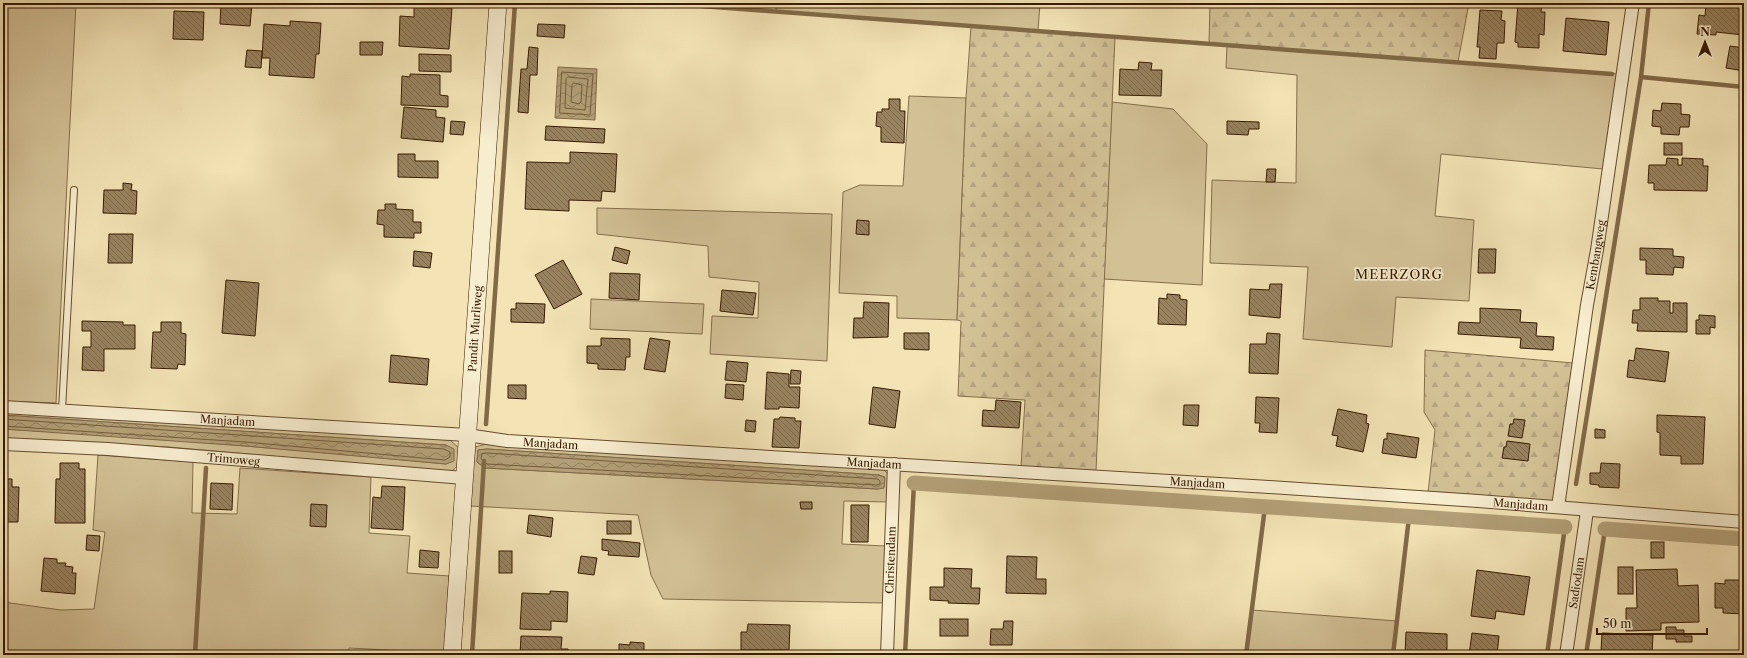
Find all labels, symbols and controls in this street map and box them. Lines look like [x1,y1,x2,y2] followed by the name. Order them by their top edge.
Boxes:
[1685,22,1725,62] north arrow
[1700,25,1710,39] text: N
[1583,219,1608,291] street label: Kembangweg
[1355,266,1443,282] district label: MEERZORG
[465,285,485,372] street label: Pandit Murliweg
[200,412,256,429] street label: Manjadam
[523,435,579,452] street label: Manjadam
[206,450,261,468] street label: Trimoweg
[846,454,903,472] street label: Manjadam
[1169,474,1226,491] street label: Manjadam
[1493,495,1550,514] street label: Manjadam
[882,525,899,594] street label: Christendam
[1566,555,1587,609] street label: Sadiodam
[1597,610,1707,636] scale bar
[1603,616,1632,631] text: 50 m

